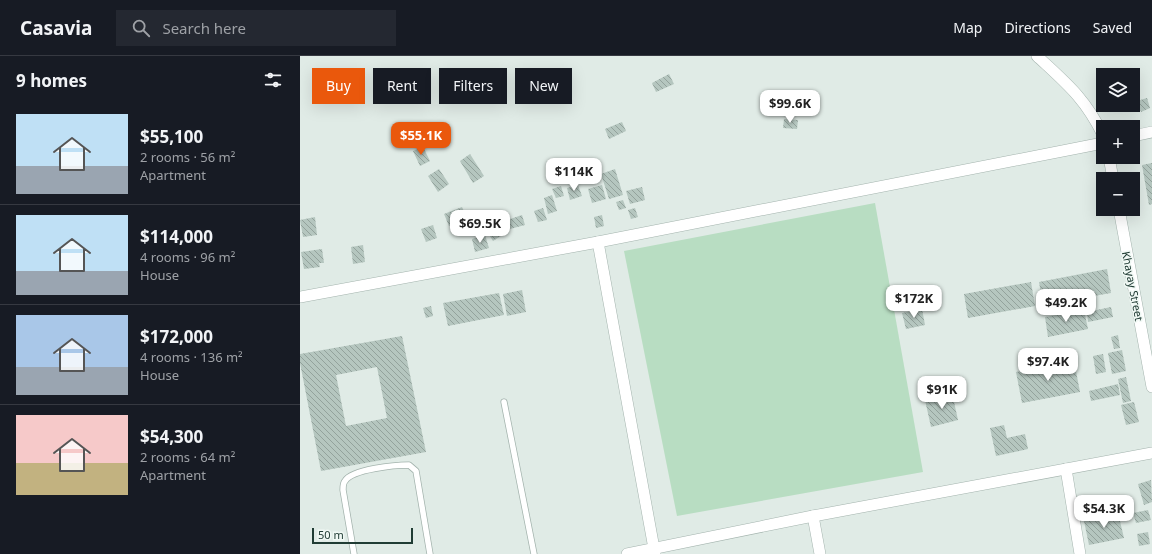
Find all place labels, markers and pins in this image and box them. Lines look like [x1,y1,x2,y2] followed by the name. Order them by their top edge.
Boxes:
[757,90,823,124] pin: $99.6K
[388,122,454,156] pin: $55.1K
[546,158,602,192] pin: $114K
[447,210,513,244] pin: $69.5K
[886,285,942,319] pin: $172K
[1033,289,1099,323] pin: $49.2K
[1015,348,1081,382] pin: $97.4K
[918,376,966,410] pin: $91K
[1071,495,1137,529] pin: $54.3K

